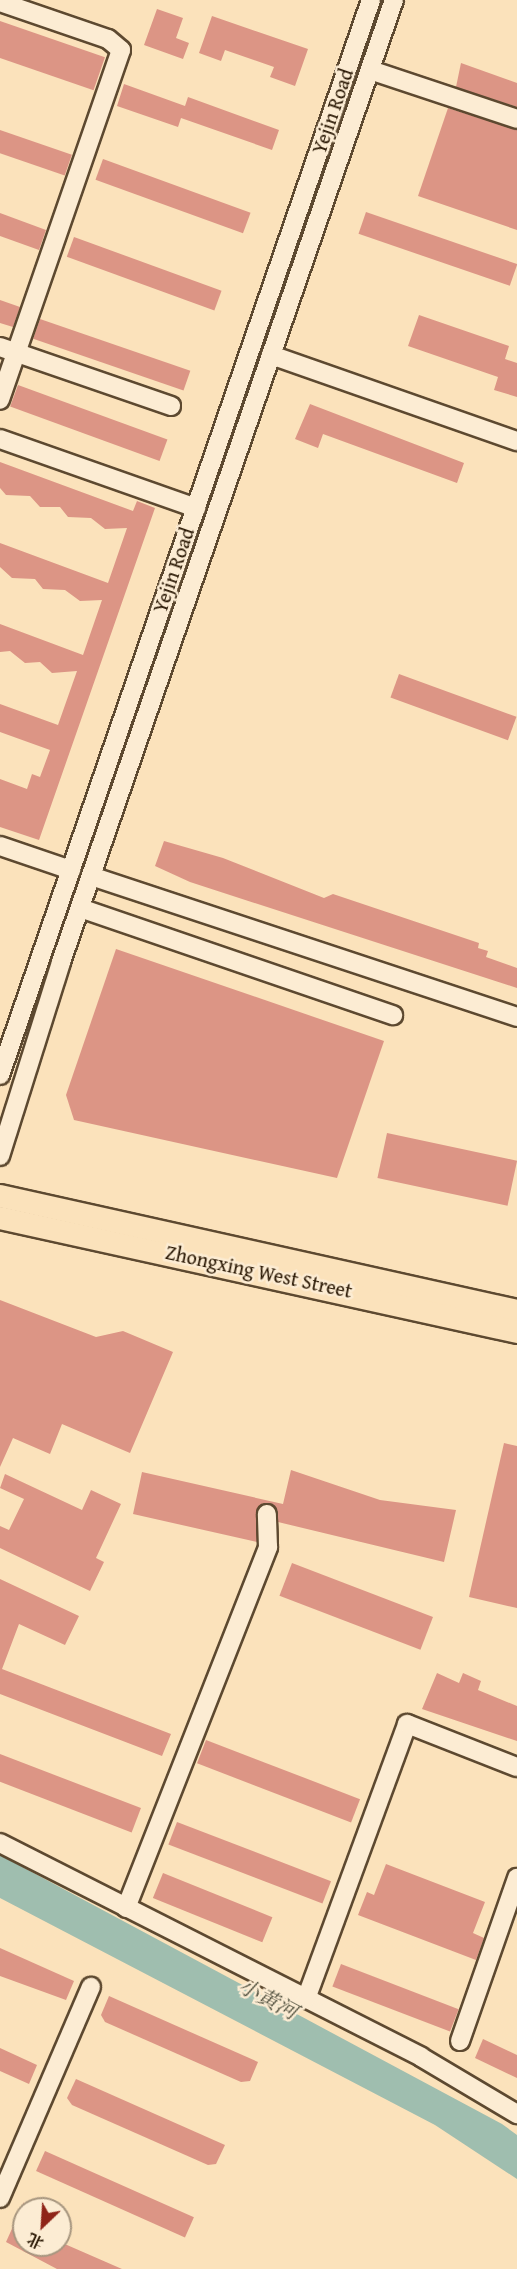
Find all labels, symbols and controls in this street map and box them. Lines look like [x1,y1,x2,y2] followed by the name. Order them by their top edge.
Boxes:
[306,65,358,157] street label: Yejin Road
[147,524,199,616] street label: Yejin Road
[163,1239,355,1303] street label: Zhongxing West Street
[234,1973,302,2025] water label: 小黄河
[12,2197,72,2257] north arrow
[23,2227,48,2256] text: 北

